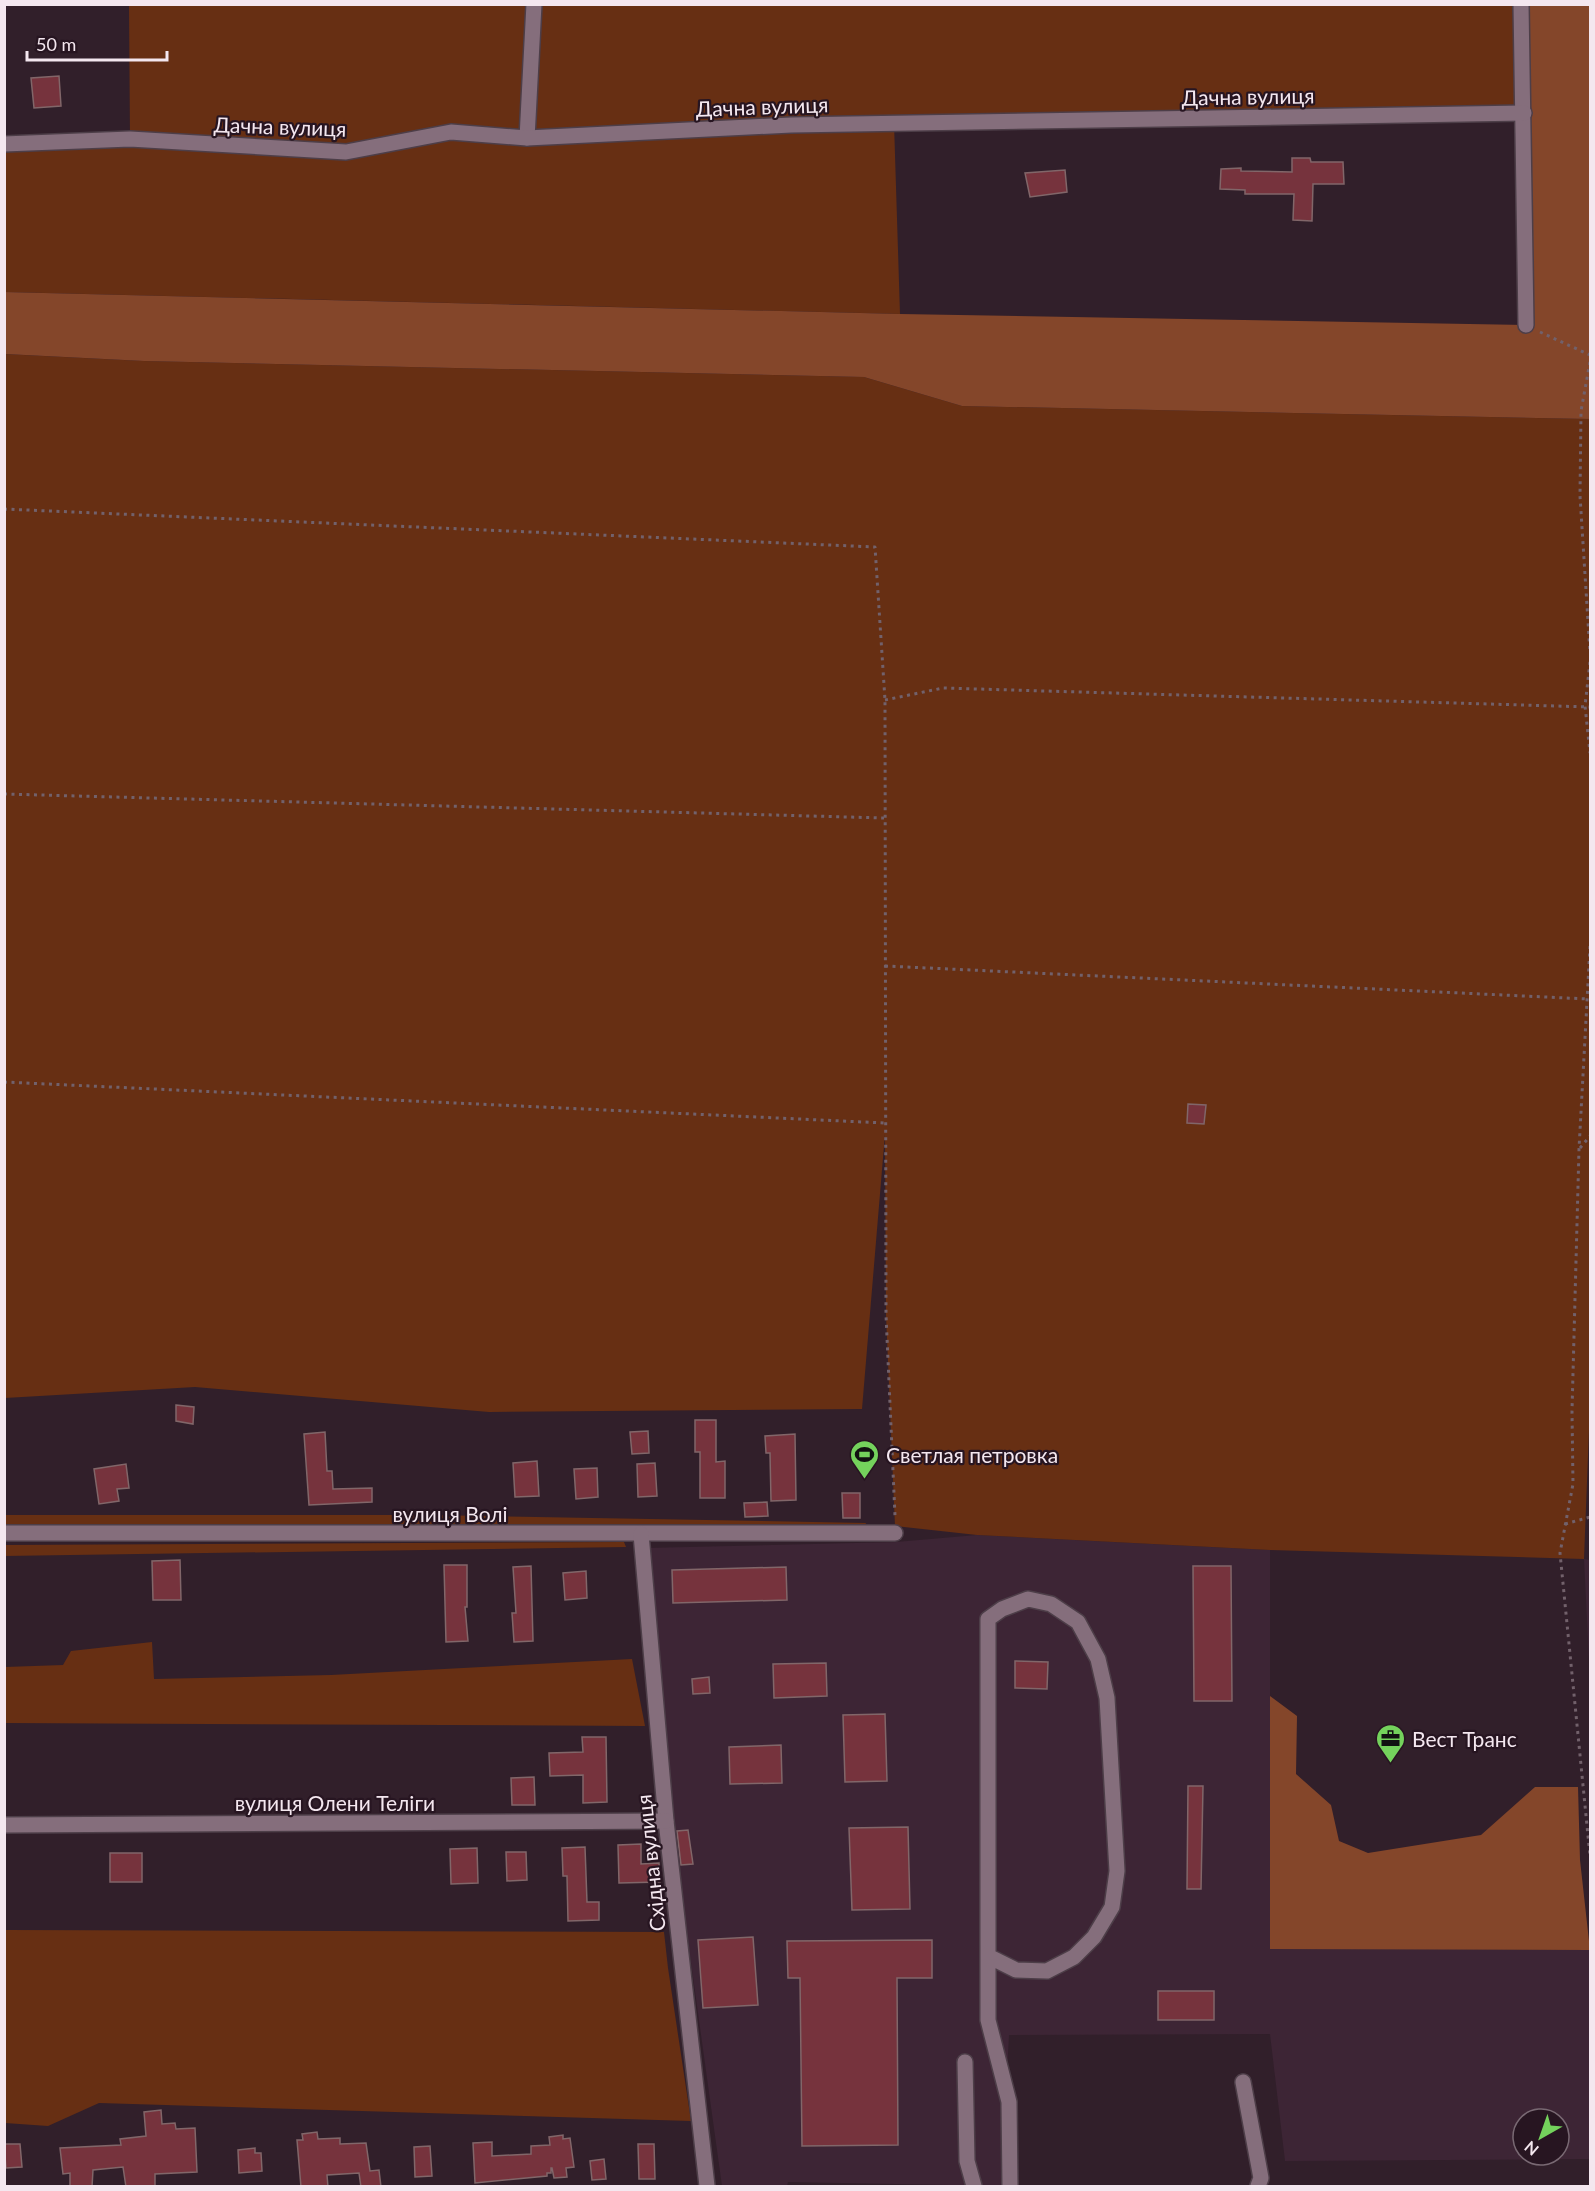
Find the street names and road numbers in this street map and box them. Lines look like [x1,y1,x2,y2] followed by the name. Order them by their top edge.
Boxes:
[1181,82,1315,110] street label: Дачна вулиця
[695,91,829,121] street label: Дачна вулиця
[213,111,347,141] street label: Дачна вулиця
[392,1501,508,1526] street label: вулиця Волі
[235,1790,435,1815] street label: вулиця Олени Теліги
[630,1793,670,1933] street label: Східна вулиця

